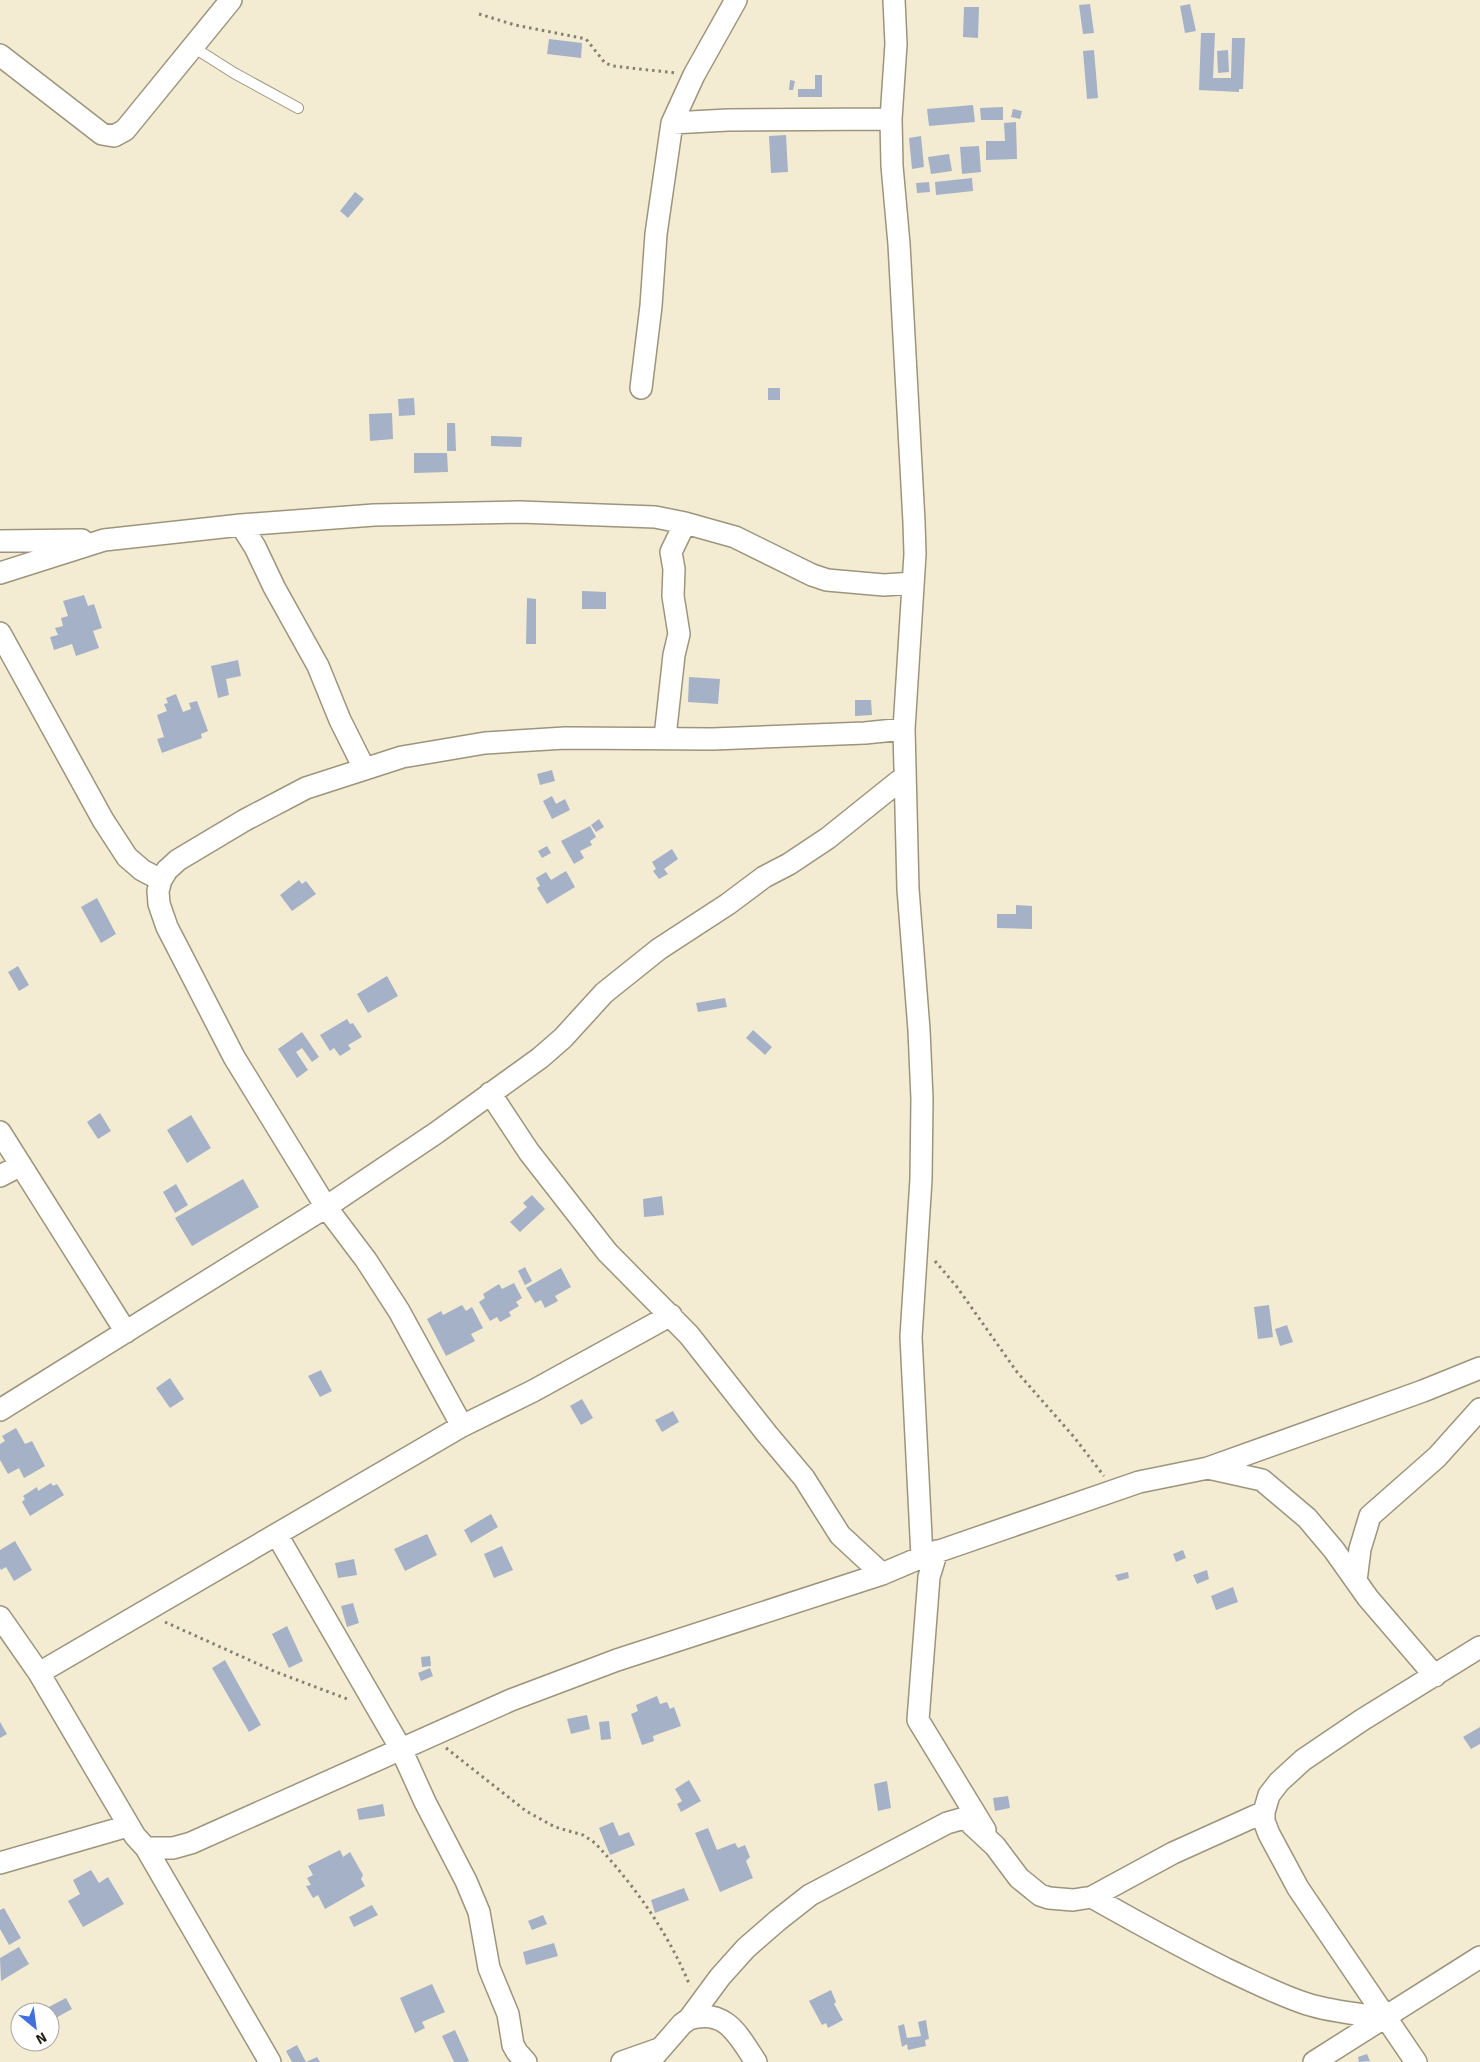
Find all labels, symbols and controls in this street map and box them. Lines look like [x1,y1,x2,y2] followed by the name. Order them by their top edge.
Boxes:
[10,2002,60,2052] north arrow
[33,2028,49,2048] text: N

